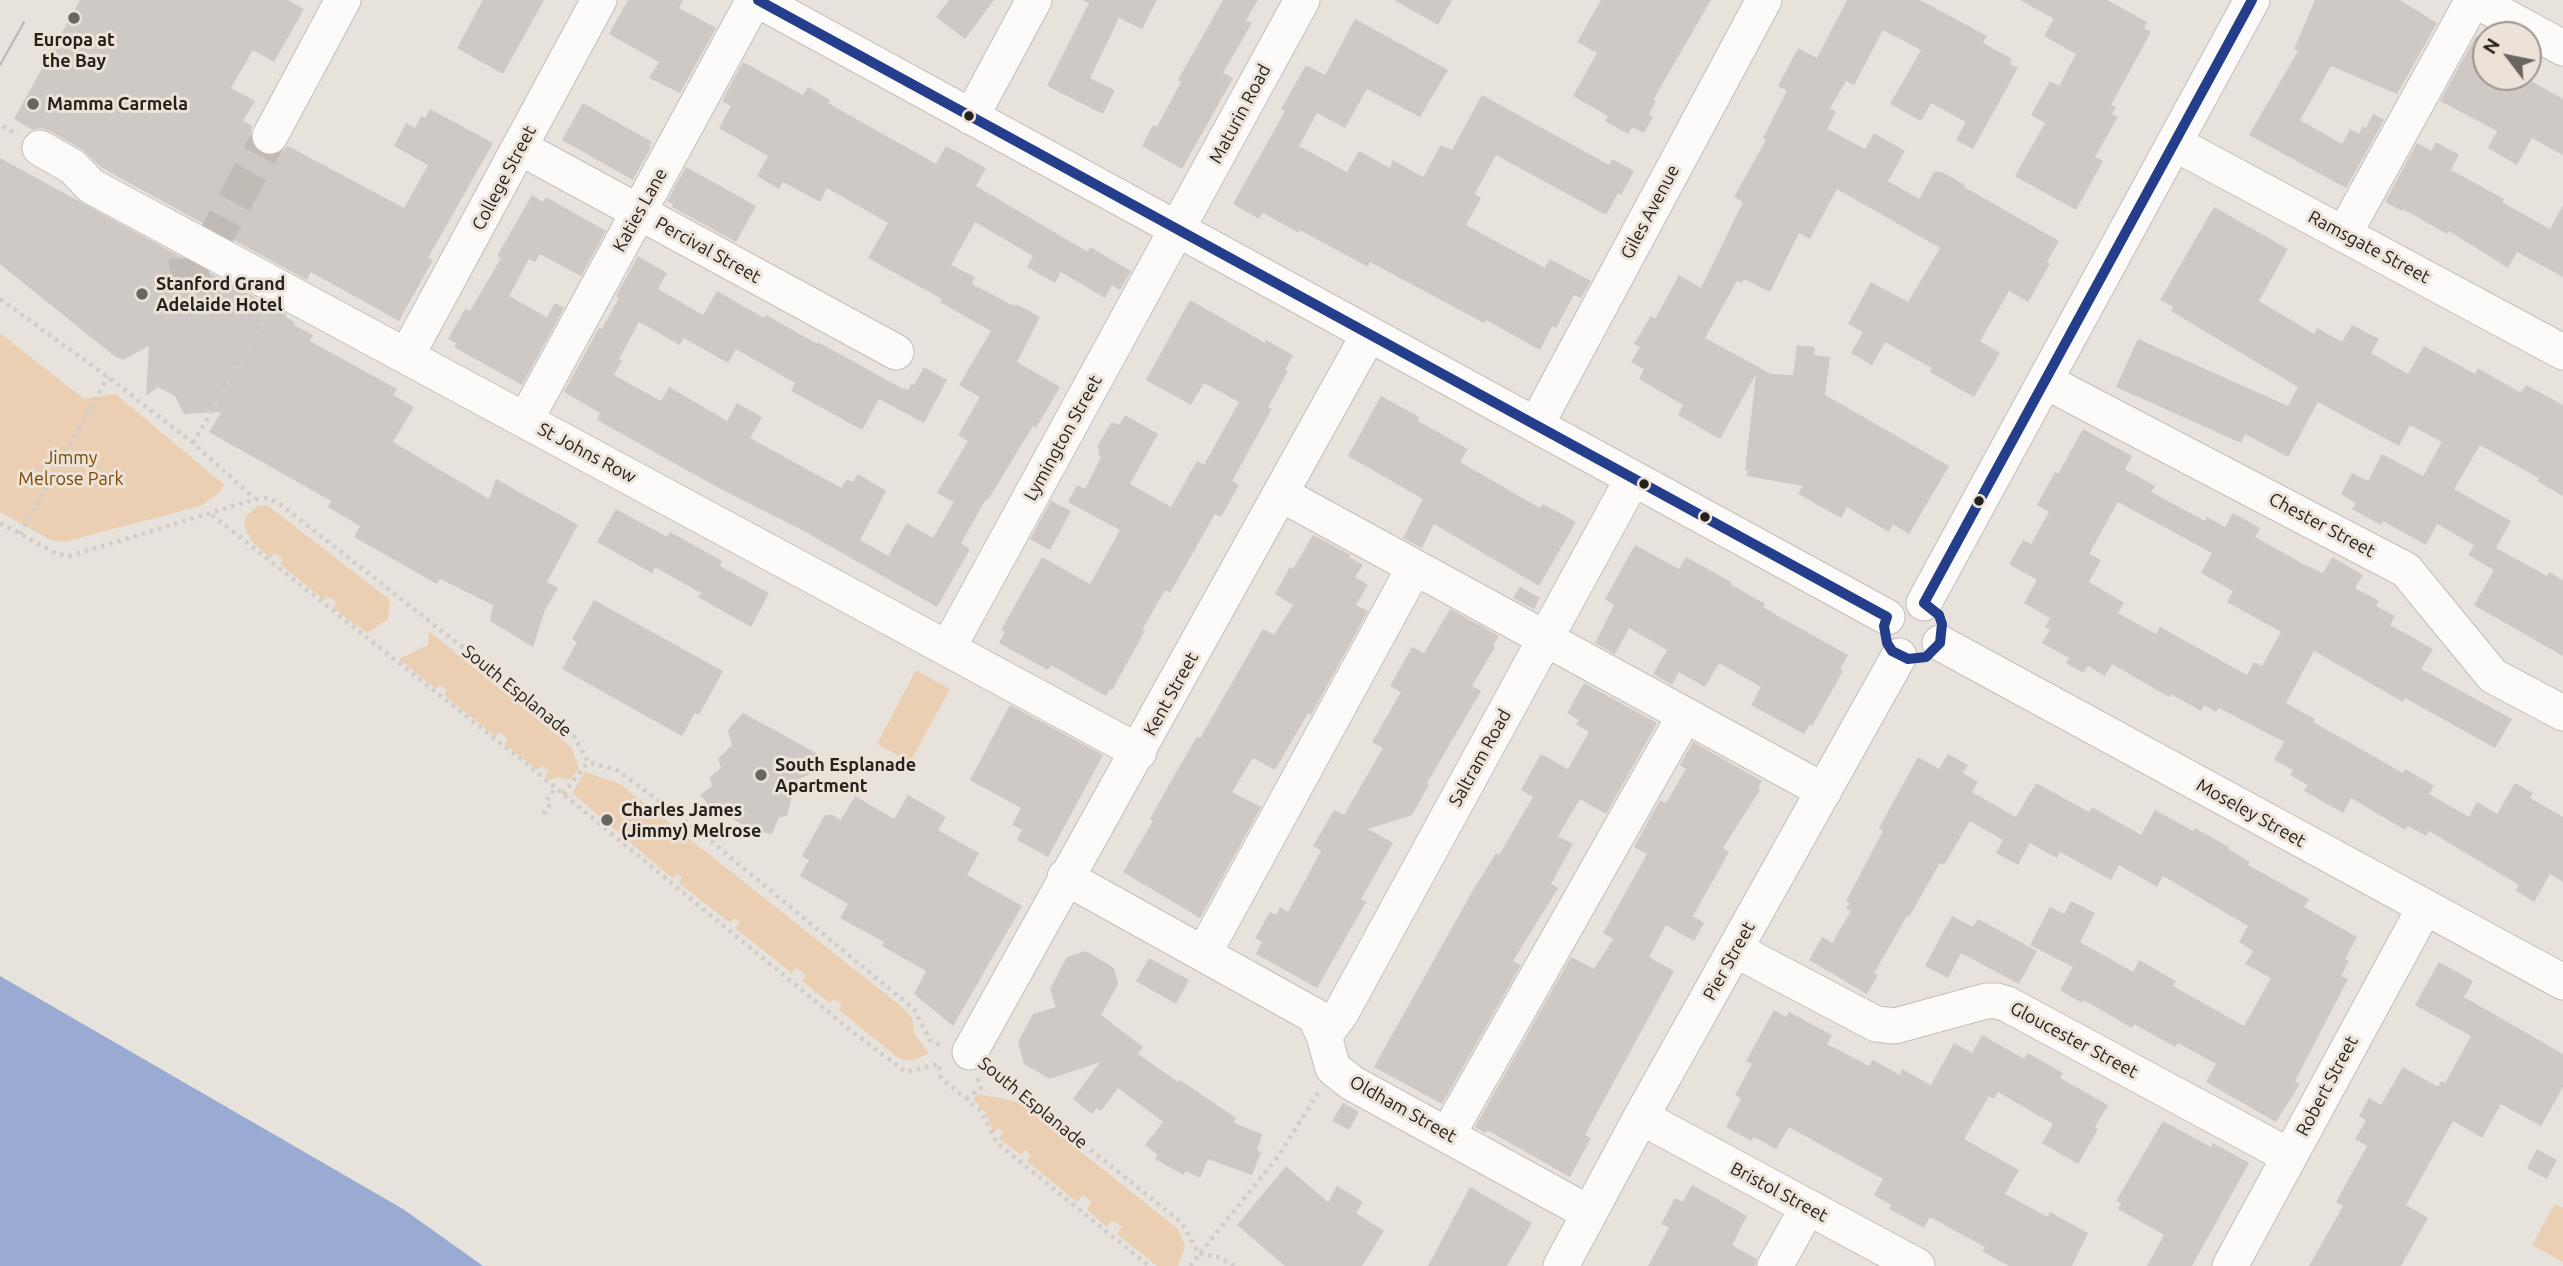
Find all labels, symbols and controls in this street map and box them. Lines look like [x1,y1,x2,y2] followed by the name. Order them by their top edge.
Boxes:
[66,10,82,26] marker: Europa at the Bay
[2472,21,2542,91] north arrow
[33,29,115,72] place label: Europa at the Bay
[2478,34,2504,58] text: N
[1205,61,1275,167] street label: Maturin Road
[47,93,188,115] place label: Mamma Carmela
[25,96,41,112] marker: Mamma Carmela
[962,109,976,123] unlabelled marker
[467,122,541,234] street label: College Street
[1616,161,1684,263] street label: Giles Avenue
[608,164,672,256] street label: Katies Lane
[2304,206,2434,288] street label: Ramsgate Street
[652,212,764,288] street label: Percival Street
[156,273,285,316] place label: Stanford Grand Adelaide Hotel
[134,286,150,302] marker: Stanford Grand Adelaide Hotel
[1020,371,1106,505] street label: Lymington Street
[534,418,640,488] street label: St Johns Row
[18,447,124,490] park label: Jimmy Melrose Park
[1637,477,1651,491] unlabelled marker
[2265,488,2379,562] street label: Chester Street
[1972,494,1986,508] unlabelled marker
[1698,510,1712,524] unlabelled marker
[458,640,576,742] street label: South Esplanade
[1139,648,1203,740] street label: Kent Street
[1444,706,1516,810] street label: Saltram Road
[775,754,916,796] place label: South Esplanade Apartment
[753,767,769,783] marker: South Esplanade Apartment
[2193,774,2309,852] street label: Moseley Street
[621,799,761,842] place label: Charles James (Jimmy) Melrose
[599,812,615,828] marker: Charles James (Jimmy) Melrose
[1699,918,1759,1004] street label: Pier Street
[2006,997,2142,1083] street label: Gloucester Street
[2292,1032,2362,1140] street label: Robert Street
[974,1052,1092,1154] street label: South Esplanade
[1346,1071,1460,1147] street label: Oldham Street
[1727,1157,1831,1227] street label: Bristol Street

